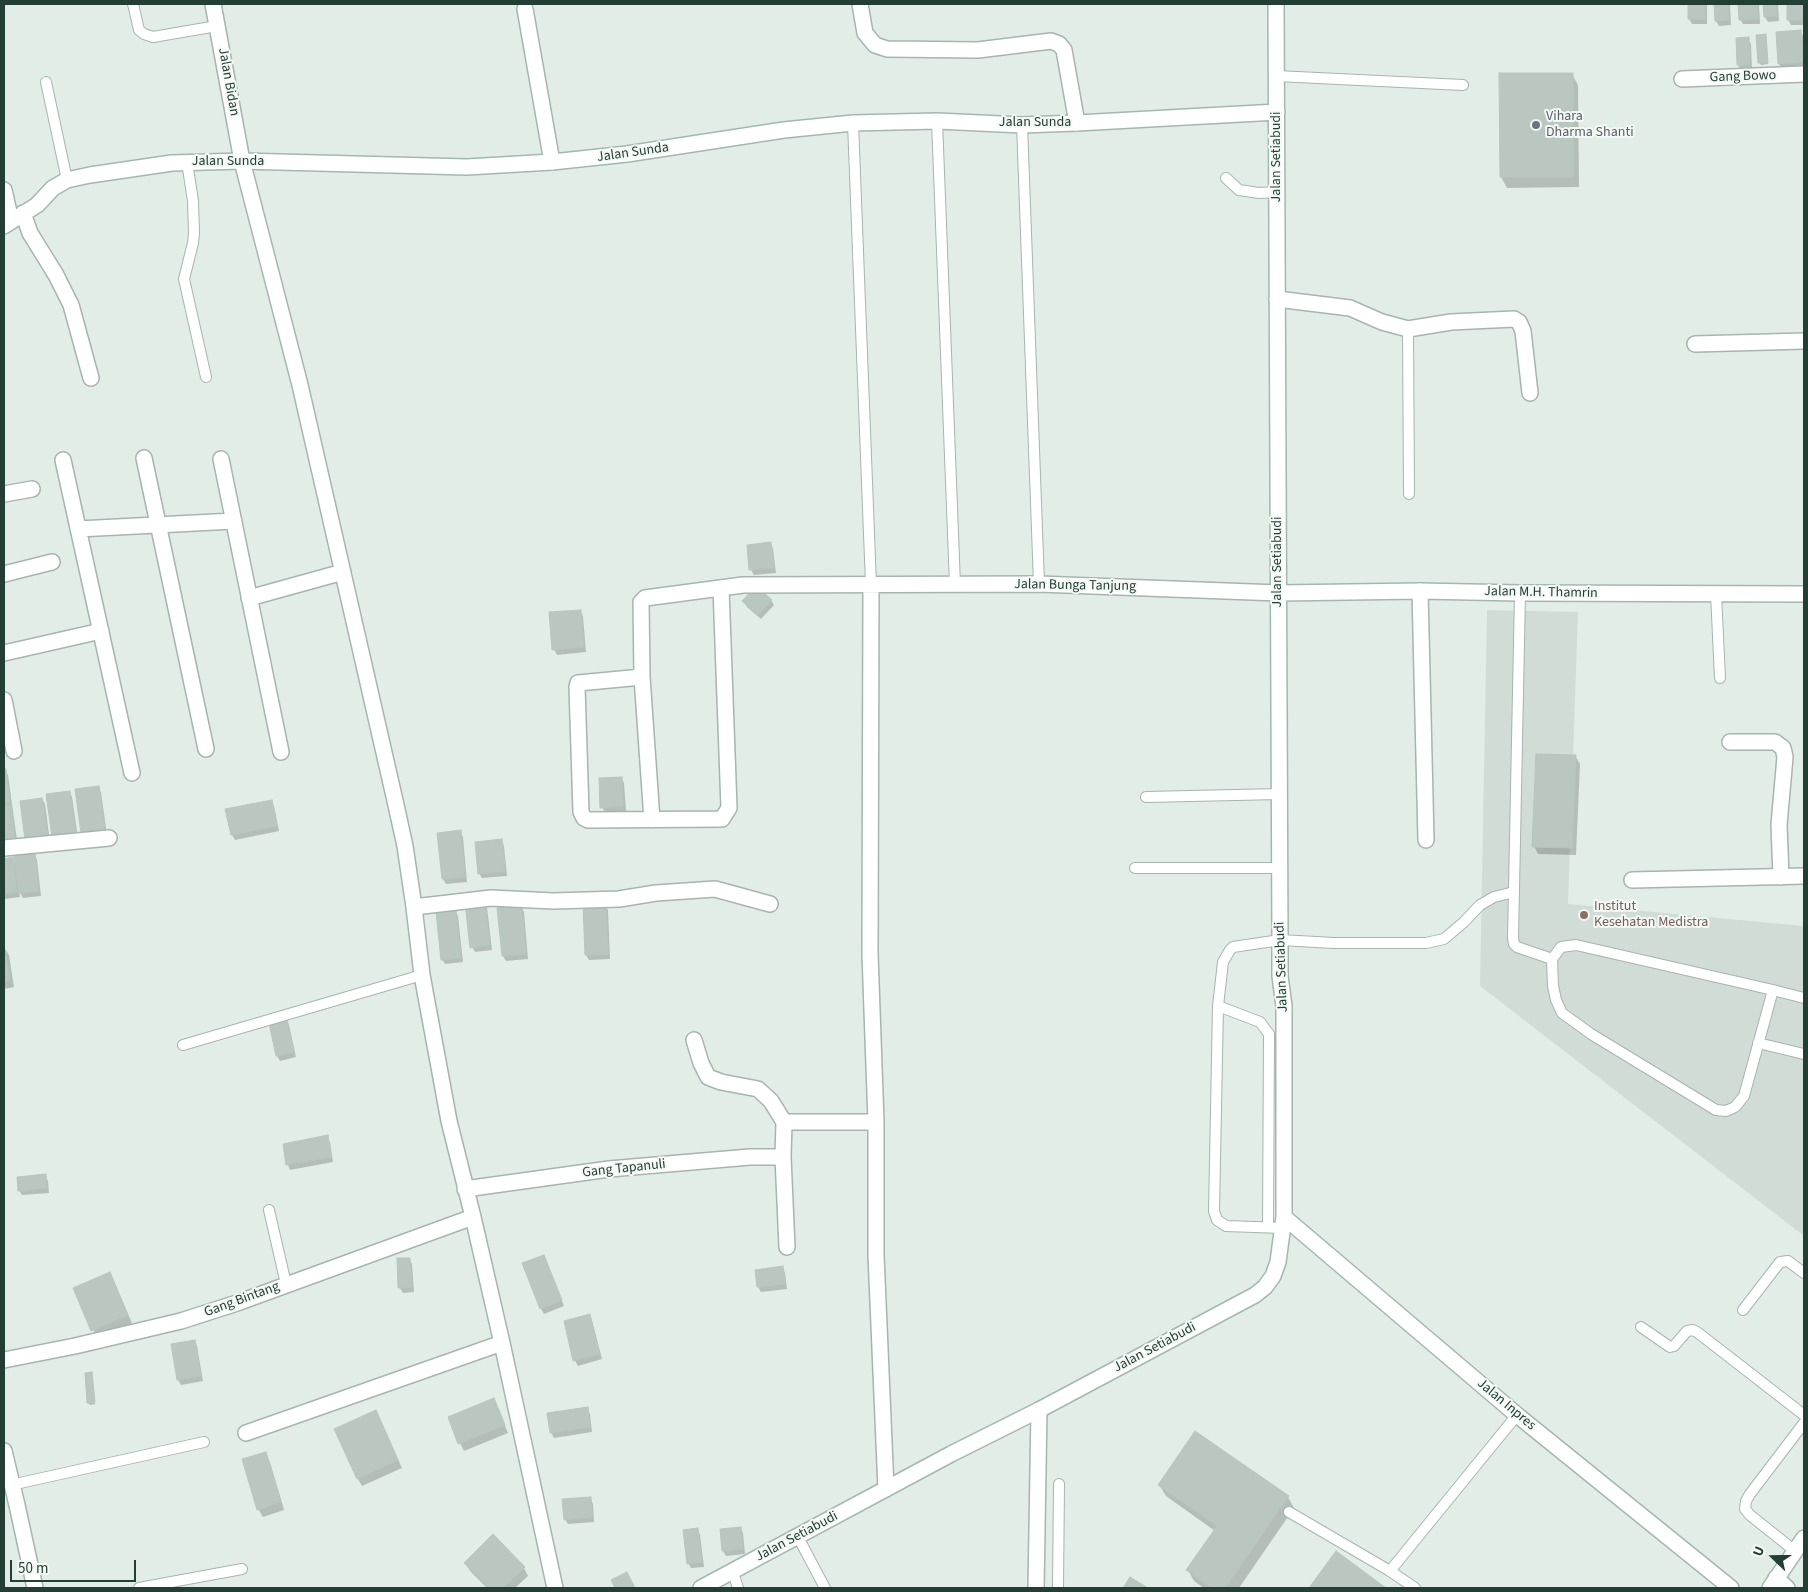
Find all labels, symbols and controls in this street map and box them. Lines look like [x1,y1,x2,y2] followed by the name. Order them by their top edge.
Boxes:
[214,47,242,117] street label: Jalan Bidan
[1709,67,1777,87] street label: Gang Bowo
[1546,109,1634,142] place label: Vihara Dharma Shanti
[1269,112,1285,202] street label: Jalan Setiabudi
[999,115,1071,131] street label: Jalan Sunda
[1530,119,1542,131] marker: Vihara Dharma Shanti
[596,140,670,166] street label: Jalan Sunda
[192,154,264,170] street label: Jalan Sunda
[1270,517,1286,607] street label: Jalan Setiabudi
[1014,577,1136,595] street label: Jalan Bunga Tanjung
[1484,584,1598,602] street label: Jalan M.H. Thamrin
[1594,899,1708,932] place label: Institut Kesehatan Medistra
[1578,909,1590,921] marker: Institut Kesehatan Medistra
[1272,921,1292,1013] street label: Jalan Setiabudi
[582,1156,666,1182] street label: Gang Tapanuli
[202,1279,282,1321] street label: Gang Bintang
[1111,1319,1199,1377] street label: Jalan Setiabudi
[1473,1376,1539,1434] street label: Jalan Inpres
[753,1508,841,1566] street label: Jalan Setiabudi
[1748,1532,1798,1582] north arrow
[1748,1543,1770,1559] text: U
[12,1550,139,1582] scale bar
[18,1558,48,1579] text: 50 m

